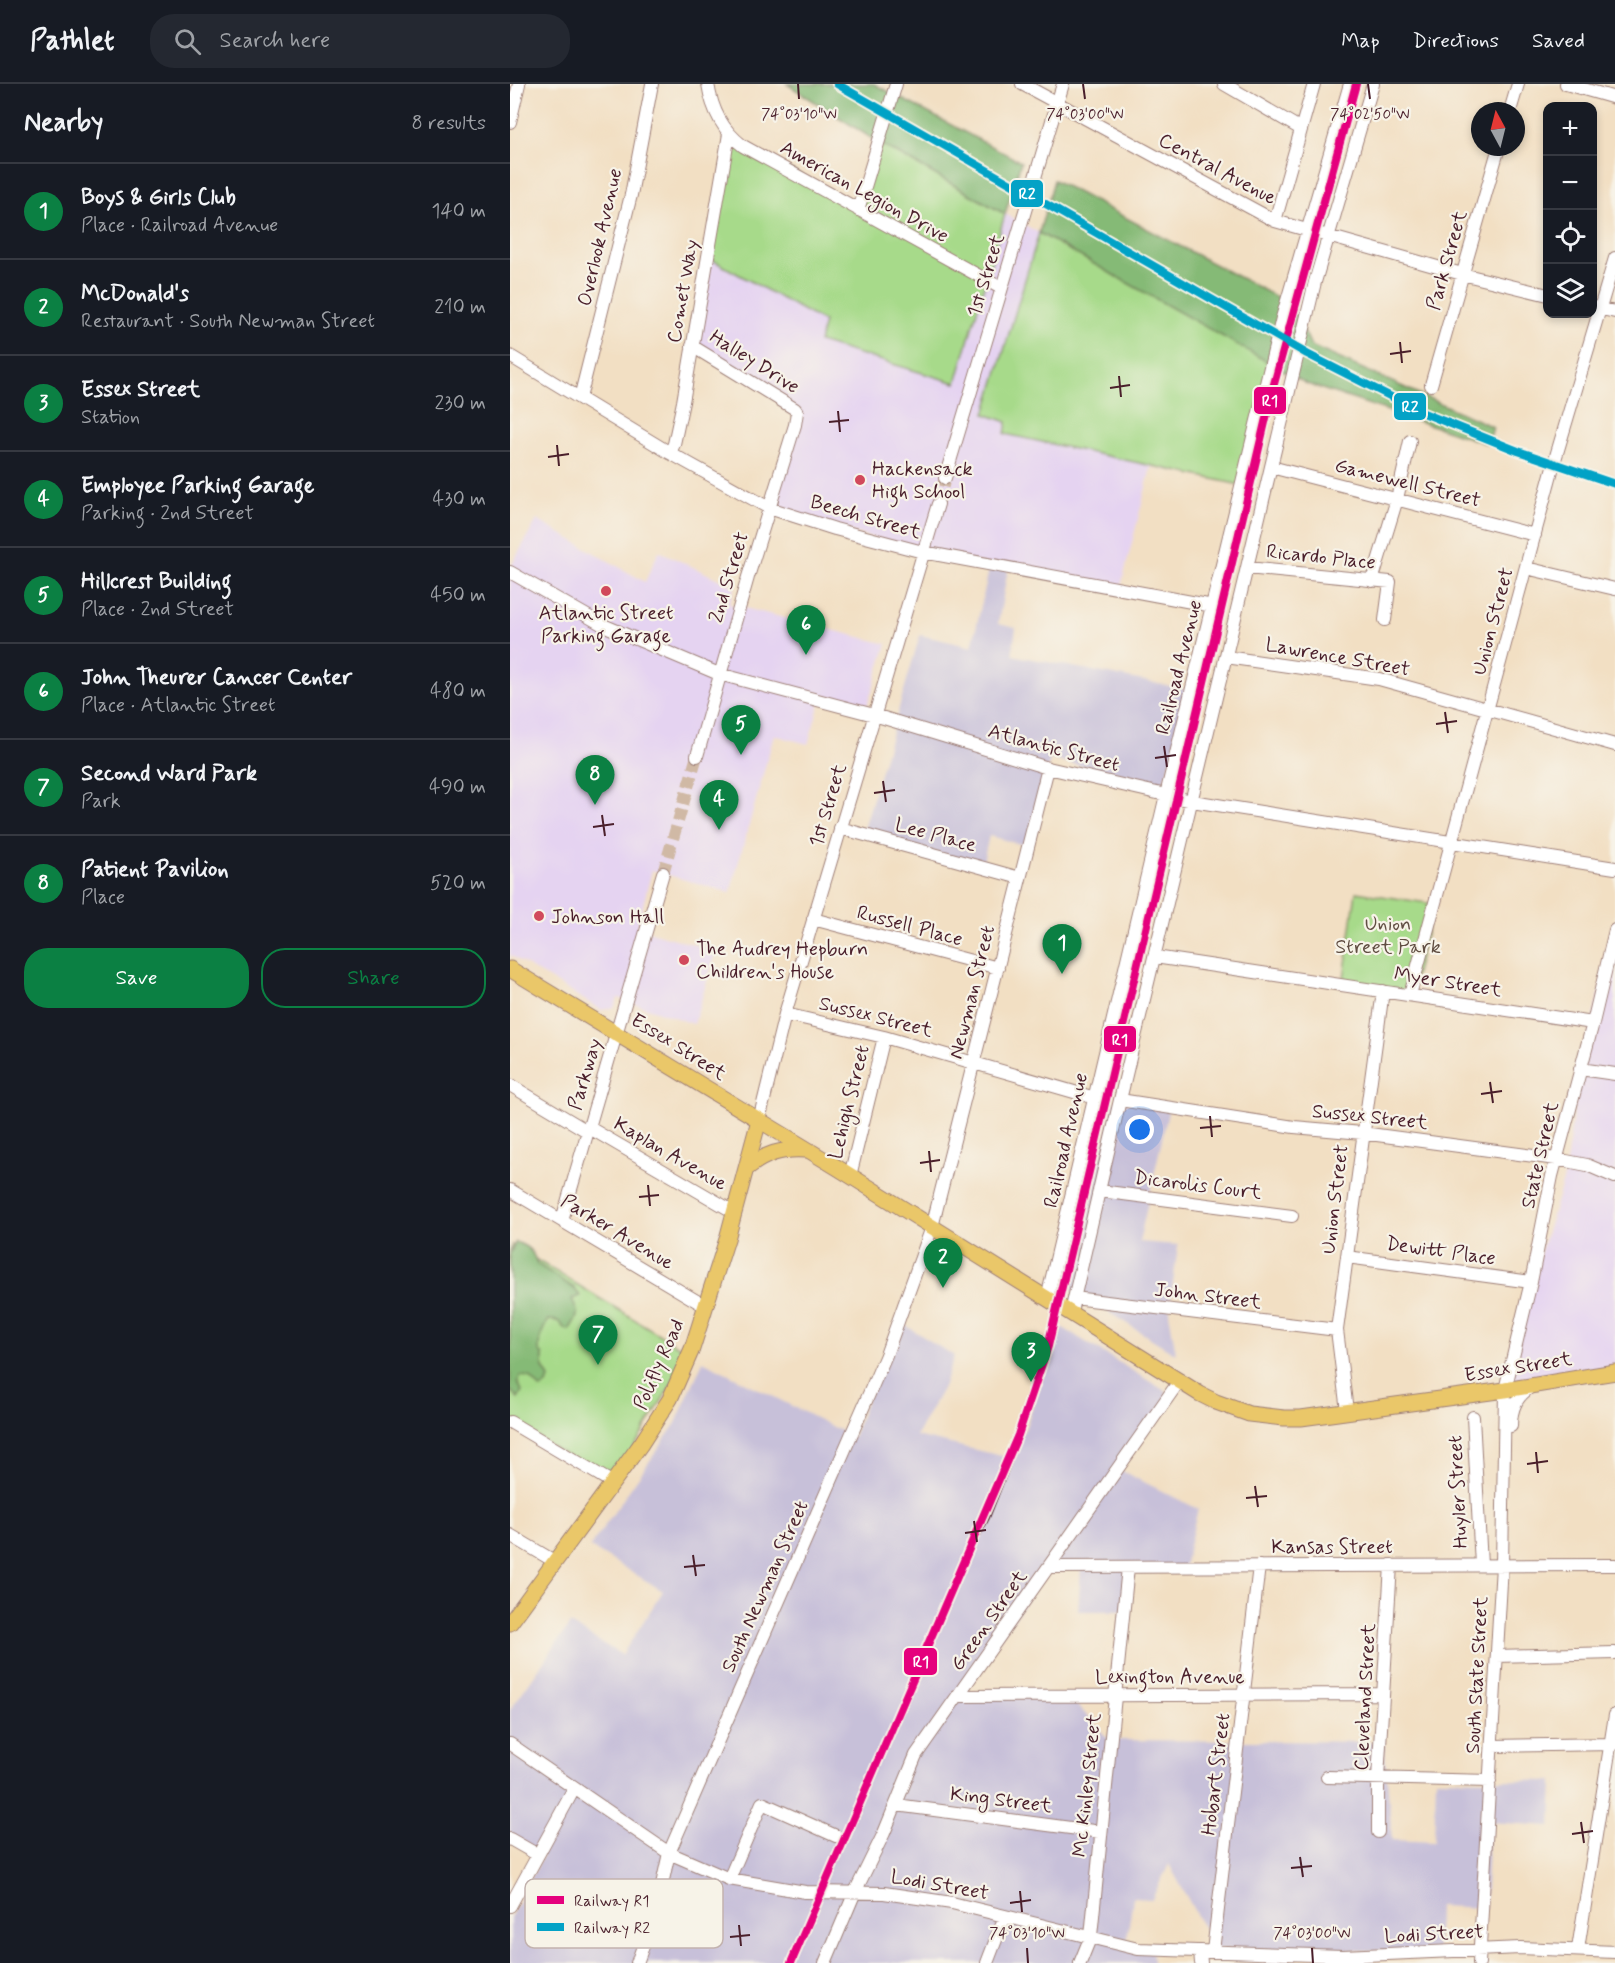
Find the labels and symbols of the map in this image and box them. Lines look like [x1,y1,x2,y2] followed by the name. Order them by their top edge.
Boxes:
[1471,102,1525,156] north arrow
[761,105,837,125] text: 74°03'10"W
[1046,105,1124,125] text: 74°03'00"W
[1330,105,1410,125] text: 74°02'50"W
[1154,127,1281,212] street label: Central Avenue
[775,135,953,251] street label: American Legion Drive
[571,166,629,309] street label: Overlook Avenue
[1010,179,1044,208] line badge: R2
[1018,184,1036,205] text: R2
[1420,207,1475,313] street label: Park Street
[961,230,1012,320] street label: 1st Street
[661,237,706,345] street label: Comet Way
[704,324,805,401] street label: Halley Drive
[1253,386,1287,415] line badge: R1
[1262,391,1278,412] text: R1
[1393,392,1427,421] line badge: R2
[1401,397,1419,418] text: R2
[1332,452,1483,515] street label: Gamewell Street
[872,456,972,508] place label: Hackensack High School
[853,473,867,487] marker: Hackensack High School
[807,489,924,546] street label: Beech Street
[703,529,756,626] street label: 2nd Street
[1265,538,1377,577] street label: Ricardo Place
[1466,565,1521,678] street label: Union Street
[599,584,613,598] marker: Atlantic Street Parking Garage
[1150,597,1209,737] street label: Railroad Avenue
[538,600,674,652] place label: Atlantic Street Parking Garage
[786,606,826,655] pin: 6
[1263,631,1412,683] street label: Lawrence Street
[722,706,760,755] pin: 5
[985,718,1122,779] street label: Atlantic Street
[576,756,614,805] pin: 8
[803,760,854,850] street label: 1st Street
[700,780,738,830] pin: 4
[892,812,979,859] street label: Lee Place
[854,899,966,954] street label: Russell Place
[551,904,664,931] place label: Johnson Hall
[532,909,546,923] marker: Johnson Hall
[1335,911,1441,961] park label: Union Street Park
[943,923,1002,1062] street label: Newman Street
[1042,924,1082,974] pin: 1
[696,936,868,986] place label: The Audrey Hepburn Children's House
[677,953,691,967] marker: The Audrey Hepburn Children's House
[1392,961,1504,1004] street label: Myer Street
[816,990,935,1045] street label: Sussex Street
[625,1007,731,1088] street label: Essex Street
[1103,1025,1137,1053] line badge: R1
[1112,1030,1128,1051] text: R1
[562,1035,609,1114] street label: Parkway
[822,1042,878,1163] street label: Lehigh Street
[1038,1070,1095,1211] street label: Railroad Avenue
[1311,1098,1429,1137] street label: Sussex Street
[1515,1099,1566,1211] street label: State Street
[608,1111,732,1198] street label: Kaplan Avenue
[1125,1115,1154,1144] your location
[1315,1143,1356,1256] street label: Union Street
[1133,1164,1263,1207] street label: Dicarolis Court
[556,1188,679,1277] street label: Parker Avenue
[1384,1230,1497,1273] street label: Dewitt Place
[924,1238,962,1288] pin: 2
[1153,1277,1263,1316] street label: John Street
[627,1315,691,1414] street label: Polifly Road
[578,1316,617,1365] pin: 7
[1012,1332,1050,1382] pin: 3
[1463,1346,1574,1389] street label: Essex Street
[1442,1435,1475,1549] street label: Huyler Street
[715,1496,815,1677] street label: South Newman Street
[1271,1534,1393,1561] street label: Kansas Street
[944,1565,1034,1677] street label: Green Street
[1460,1595,1495,1754] street label: South State Street
[1348,1622,1383,1771] street label: Cleveland Street
[903,1647,938,1676] line badge: R1
[913,1652,929,1673] text: R1
[1095,1664,1245,1693] street label: Lexington Avenue
[1196,1711,1237,1837] street label: Hobart Street
[1066,1712,1109,1859] street label: Mc Kinley Street
[948,1781,1053,1821] street label: King Street
[889,1864,991,1907] street label: Lodi Street
[525,1879,723,1948] legend
[574,1891,649,1912] text: Railway R1
[574,1918,650,1939] text: Railway R2
[1384,1918,1484,1951] street label: Lodi Street
[989,1924,1065,1944] text: 74°03'10"W
[1273,1924,1351,1944] text: 74°03'00"W

